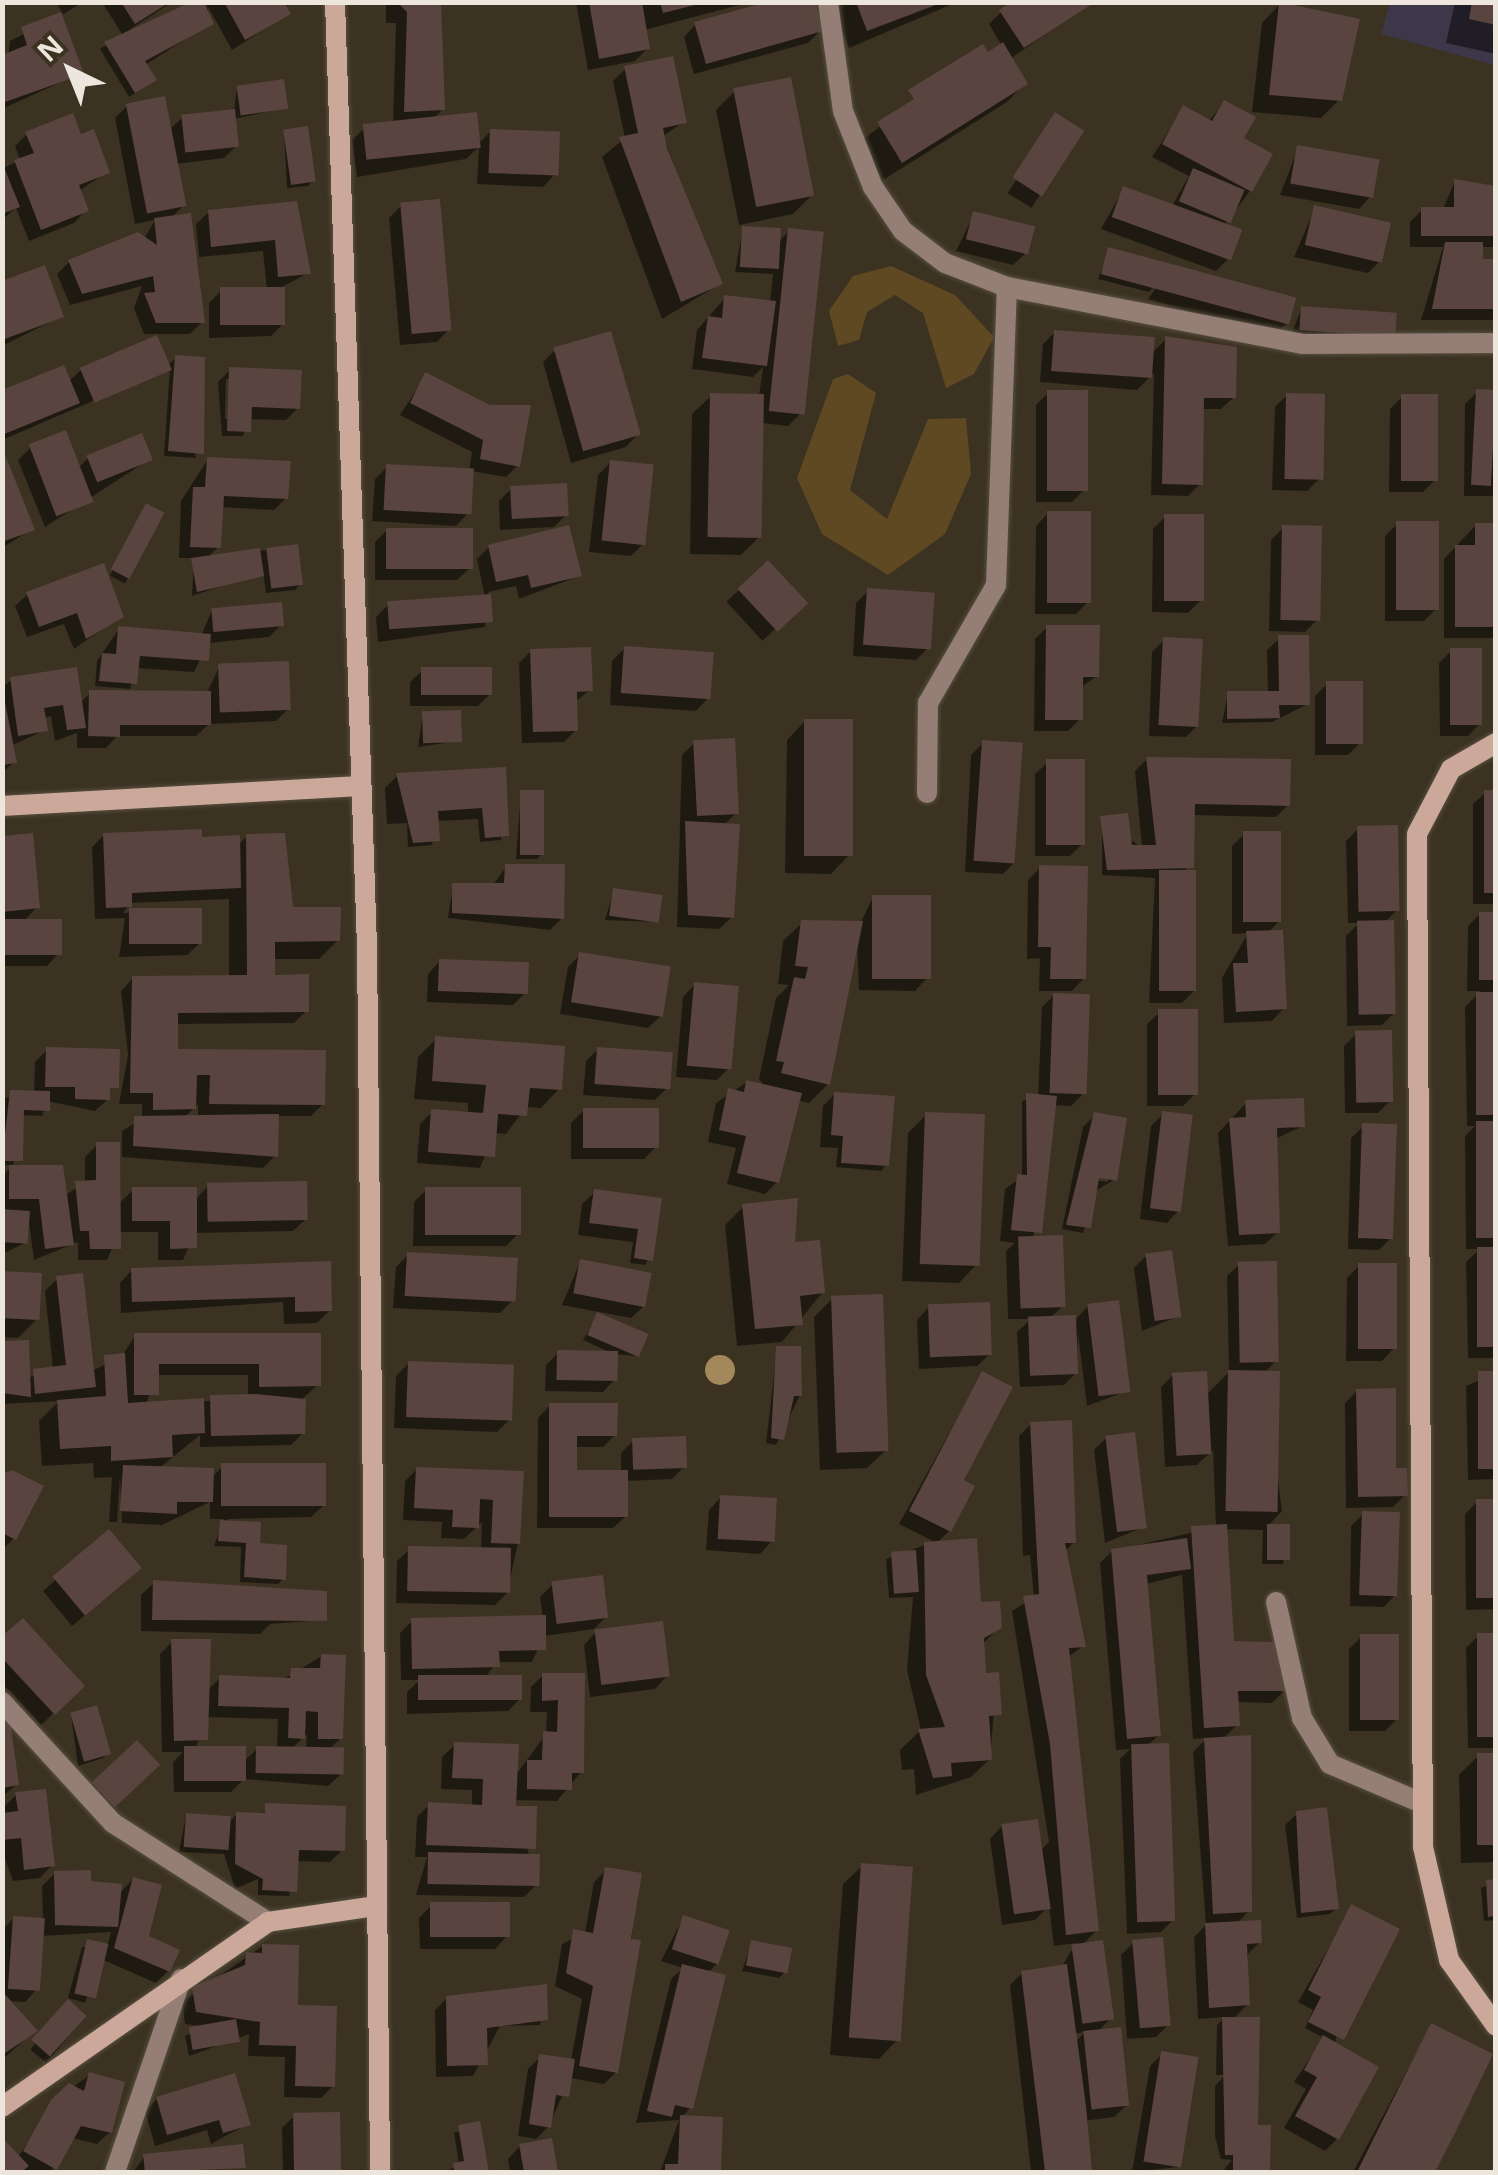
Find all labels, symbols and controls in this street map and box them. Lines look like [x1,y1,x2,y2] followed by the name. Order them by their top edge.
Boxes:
[20,20,120,120] north arrow
[28,26,71,70] text: N

